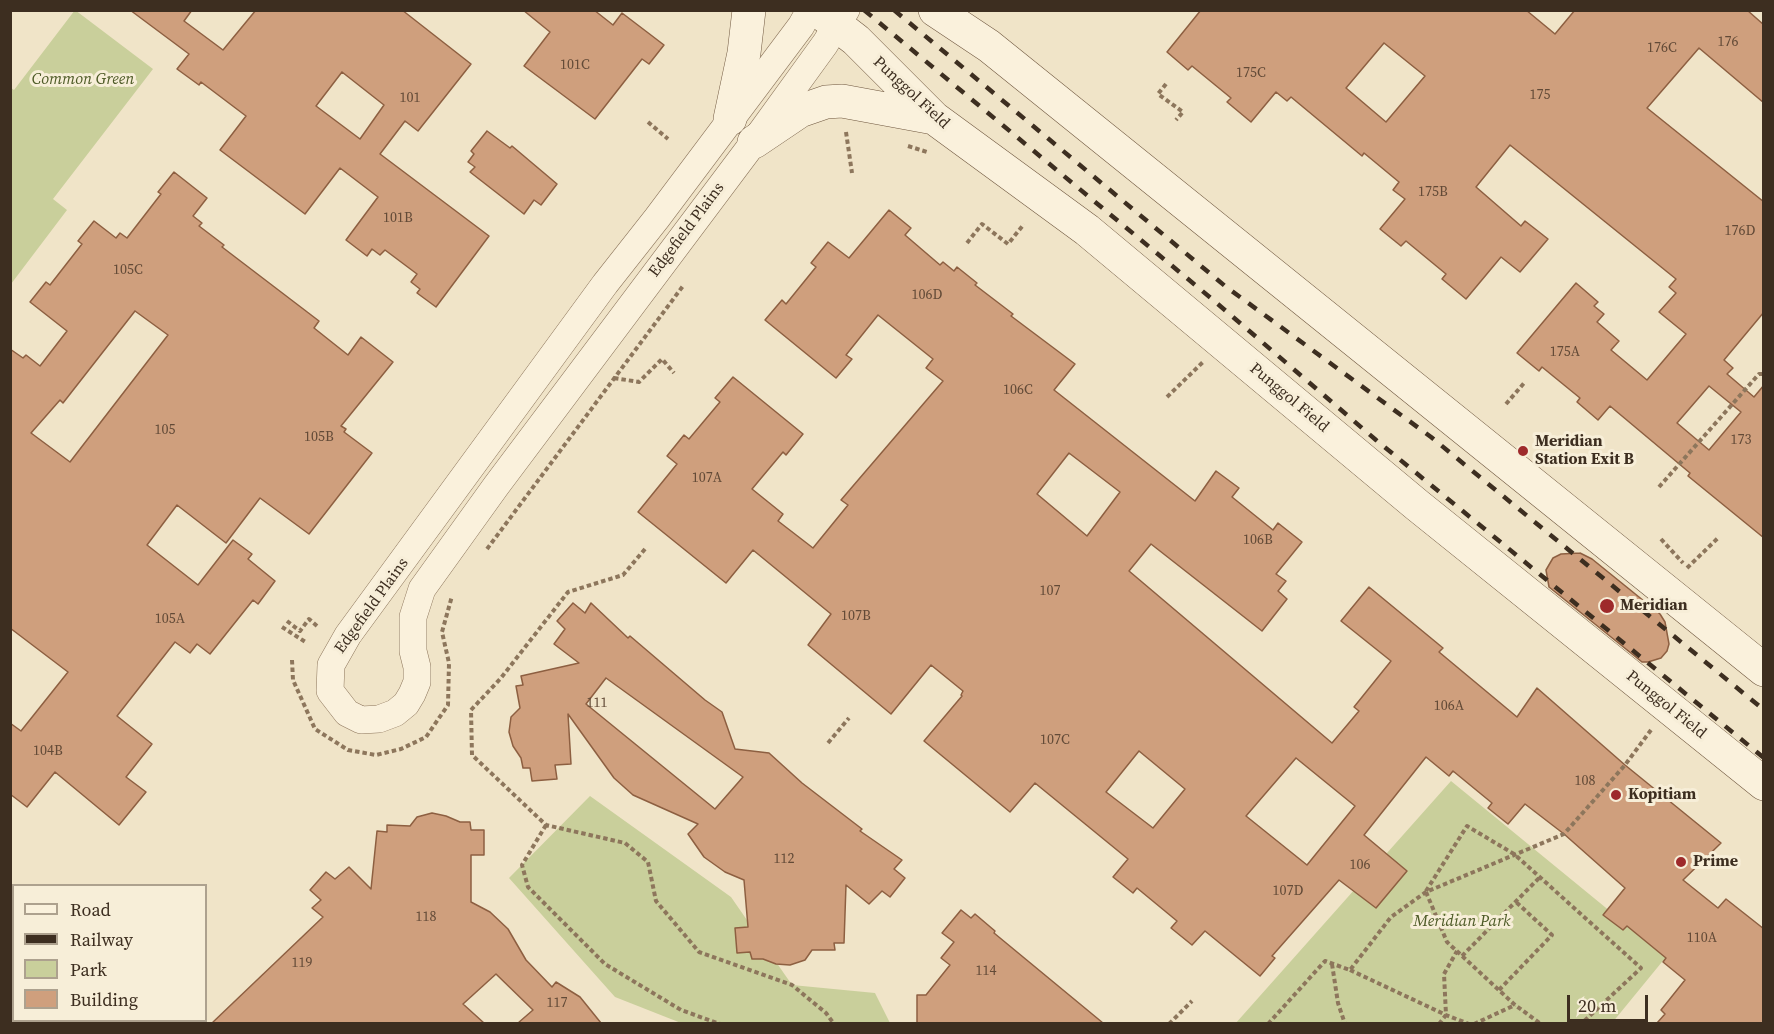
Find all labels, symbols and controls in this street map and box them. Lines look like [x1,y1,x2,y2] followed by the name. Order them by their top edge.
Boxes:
[1718,34,1738,50] house number: 176
[1647,40,1677,56] house number: 176C
[869,53,953,133] street label: Punggol Field
[560,57,590,73] house number: 101C
[1236,65,1266,81] house number: 175C
[32,70,134,90] park label: Common Green
[1530,87,1550,103] house number: 175
[400,90,420,106] house number: 101
[645,179,729,281] street label: Edgefield Plains
[1418,184,1448,200] house number: 175B
[383,210,413,226] house number: 101B
[1725,223,1755,239] house number: 176D
[113,262,143,278] house number: 105C
[912,287,942,303] house number: 106D
[1550,344,1580,360] house number: 175A
[1245,359,1333,437] street label: Punggol Field
[1003,382,1033,398] house number: 106C
[155,422,175,438] house number: 105
[304,429,334,445] house number: 105B
[1535,432,1634,470] place label: Meridian Station Exit B
[1731,432,1751,448] house number: 173
[1516,444,1530,458] marker: Meridian Station Exit B
[692,470,722,486] house number: 107A
[1243,532,1273,548] house number: 106B
[331,554,413,658] street label: Edgefield Plains
[1040,583,1060,599] house number: 107
[1620,596,1688,616] place label: Meridian
[1598,597,1616,615] marker: Meridian
[841,608,871,624] house number: 107B
[155,611,185,627] house number: 105A
[1622,667,1710,743] street label: Punggol Field
[587,695,607,711] house number: 111
[1434,698,1464,714] house number: 106A
[1040,732,1070,748] house number: 107C
[33,743,63,759] house number: 104B
[1575,773,1595,789] house number: 108
[1628,785,1696,805] place label: Kopitiam
[1609,788,1623,802] marker: Kopitiam
[774,851,794,867] house number: 112
[1693,852,1738,872] place label: Prime
[1674,855,1688,869] marker: Prime
[1350,857,1370,873] house number: 106
[1273,883,1303,899] house number: 107D
[12,884,207,1022] legend
[70,897,111,922] text: Road
[416,909,436,925] house number: 118
[1413,912,1511,932] park label: Meridian Park
[70,927,133,952] text: Railway
[1687,930,1717,946] house number: 110A
[292,955,312,971] house number: 119
[70,957,107,982] text: Park
[976,963,996,979] house number: 114
[1570,983,1651,1021] scale bar
[70,987,138,1012] text: Building
[1578,993,1616,1018] text: 20 m
[547,995,567,1011] house number: 117

